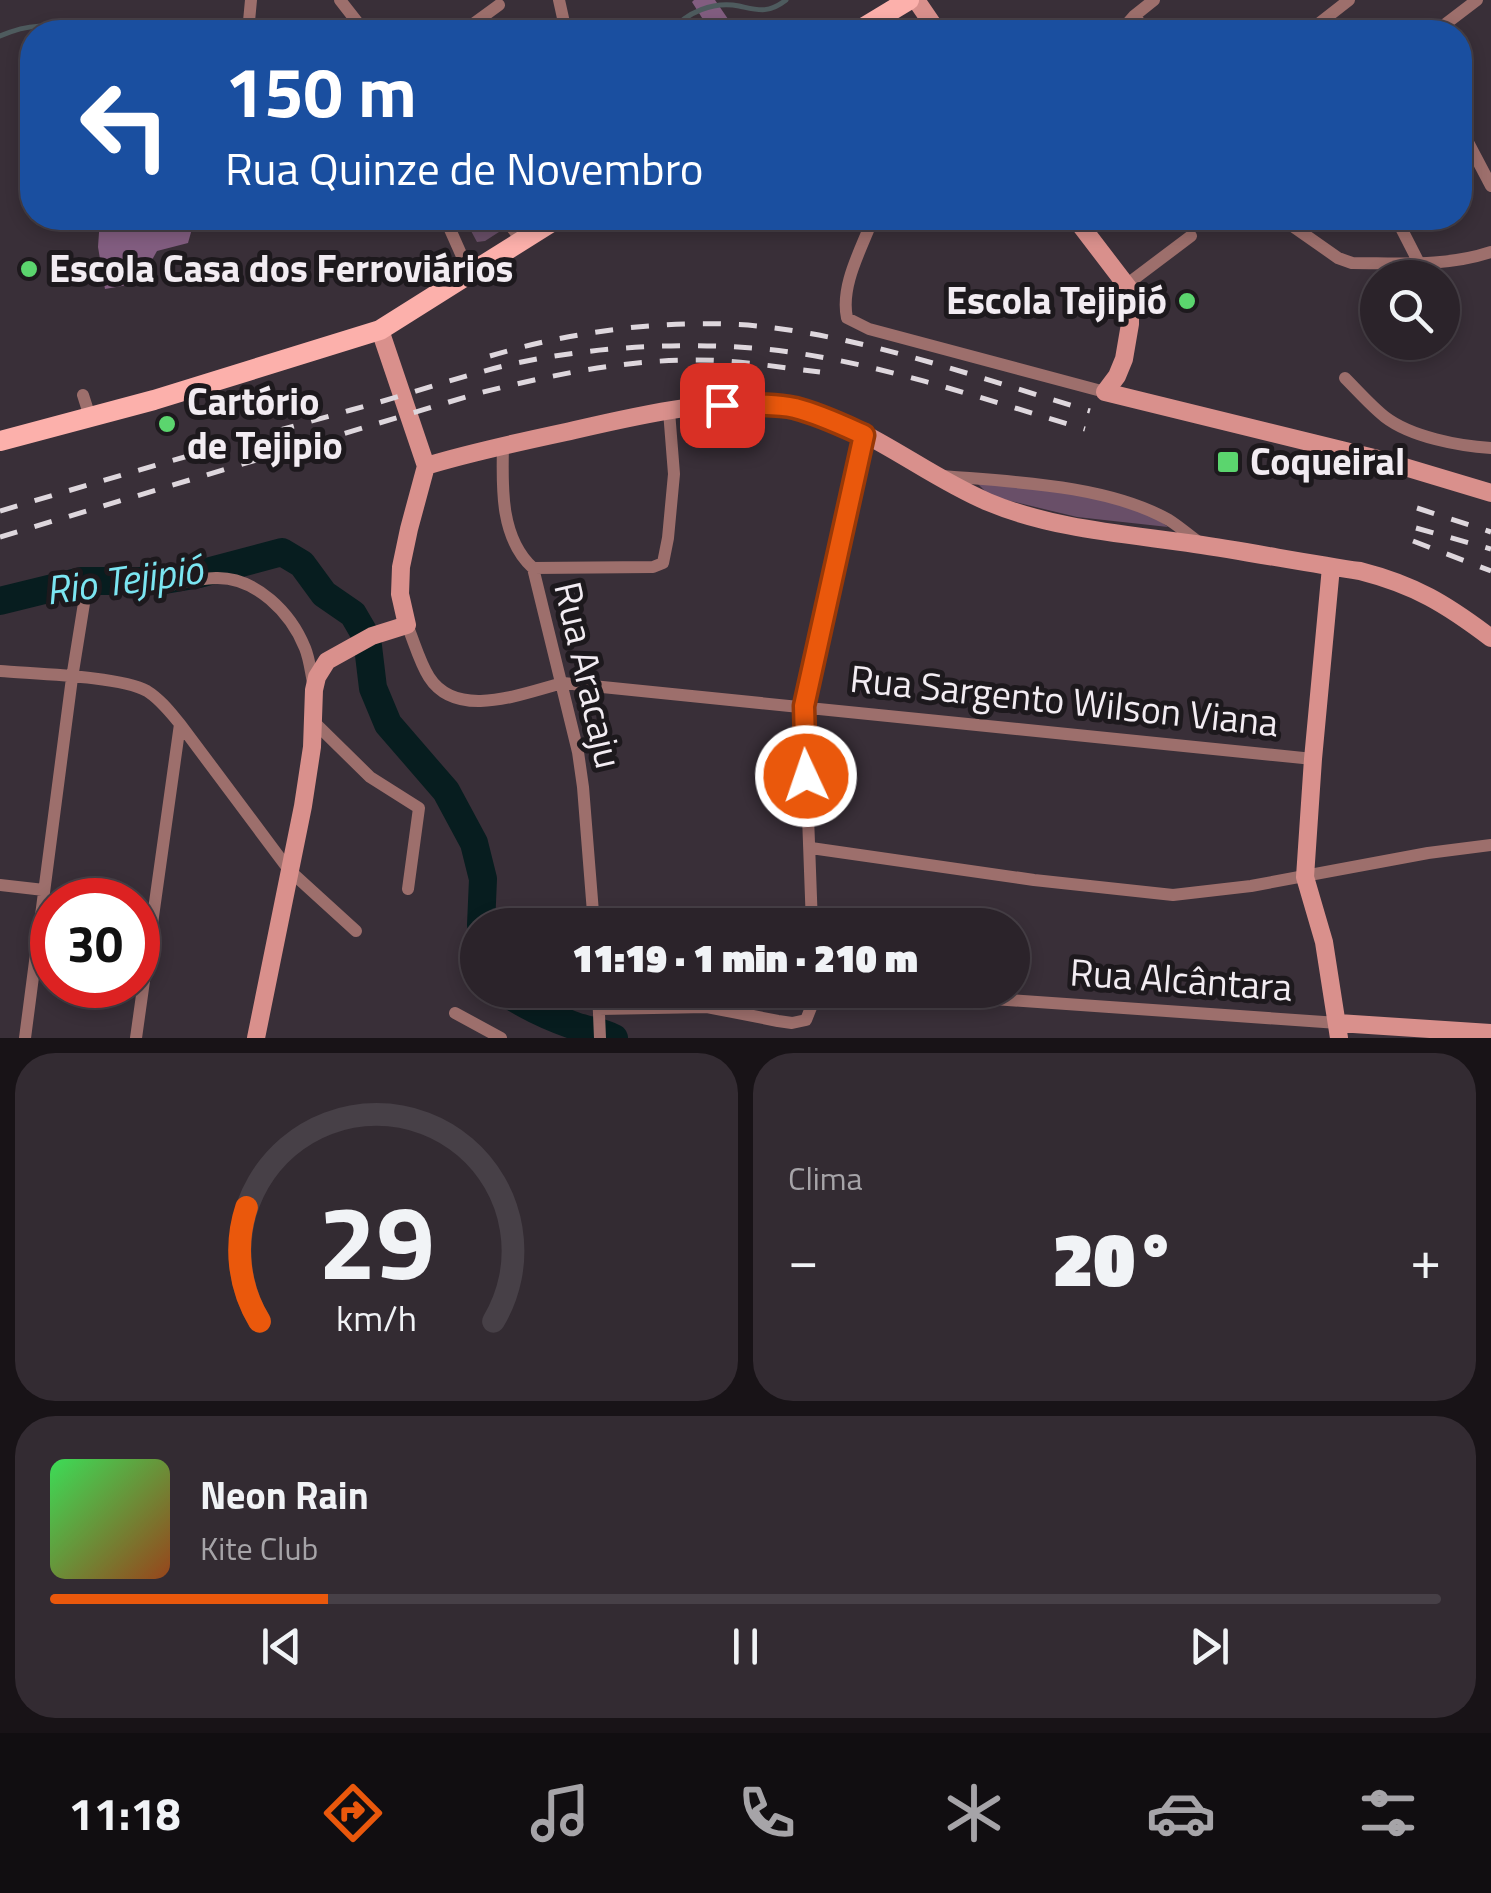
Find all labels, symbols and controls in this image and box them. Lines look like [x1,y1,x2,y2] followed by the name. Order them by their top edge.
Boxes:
[225,38,417,144] text: 150 m
[60,60,190,190] icon: left
[225,134,704,202] text: Rua Quinze de Novembro
[49,239,514,297] place label: Escola Casa dos Ferroviários
[18,258,40,280] marker: Escola Casa dos Ferroviários
[1360,260,1460,360] map controls
[1360,260,1460,360] button: search
[946,271,1167,329] place label: Escola Tejipió
[1176,290,1198,312] marker: Escola Tejipió
[680,363,765,448] pin
[187,372,343,474] place label: Cartório de Tejipio
[695,378,750,433] icon: arrive
[156,413,178,435] marker: Cartório de Tejipio
[1250,432,1405,490] place label: Coqueiral
[1215,449,1241,475] marker: Coqueiral
[41,538,209,621] water label: Rio Tejipió
[539,576,639,774] street label: Rua Aracaju
[847,649,1281,751] street label: Rua Sargento Wilson Viana
[754,724,858,828] position arrow
[30,878,160,1008] speed limit sign: 30
[572,929,918,987] text: 11:19 · 1 min · 210 m
[1068,942,1294,1016] street label: Rua Alcântara
[788,1154,863,1202] text: Clima
[318,1161,435,1319] text: 29
[1053,1201,1176,1315] text: 20°
[788,1217,819,1300] text: −
[1410,1217,1441,1300] text: +
[336,1290,417,1345] text: km/h
[200,1466,369,1524] text: Neon Rain
[200,1524,318,1572] text: Kite Club
[254,1619,309,1674] icon: previous
[718,1619,773,1674] icon: pause
[1182,1619,1237,1674] icon: next
[318,1778,388,1848] icon: directions
[525,1778,595,1848] icon: music
[732,1778,802,1848] icon: phone
[939,1778,1009,1848] icon: climate
[1146,1778,1216,1848] icon: car
[1353,1778,1423,1848] icon: filters
[68,1779,181,1847] text: 11:18

